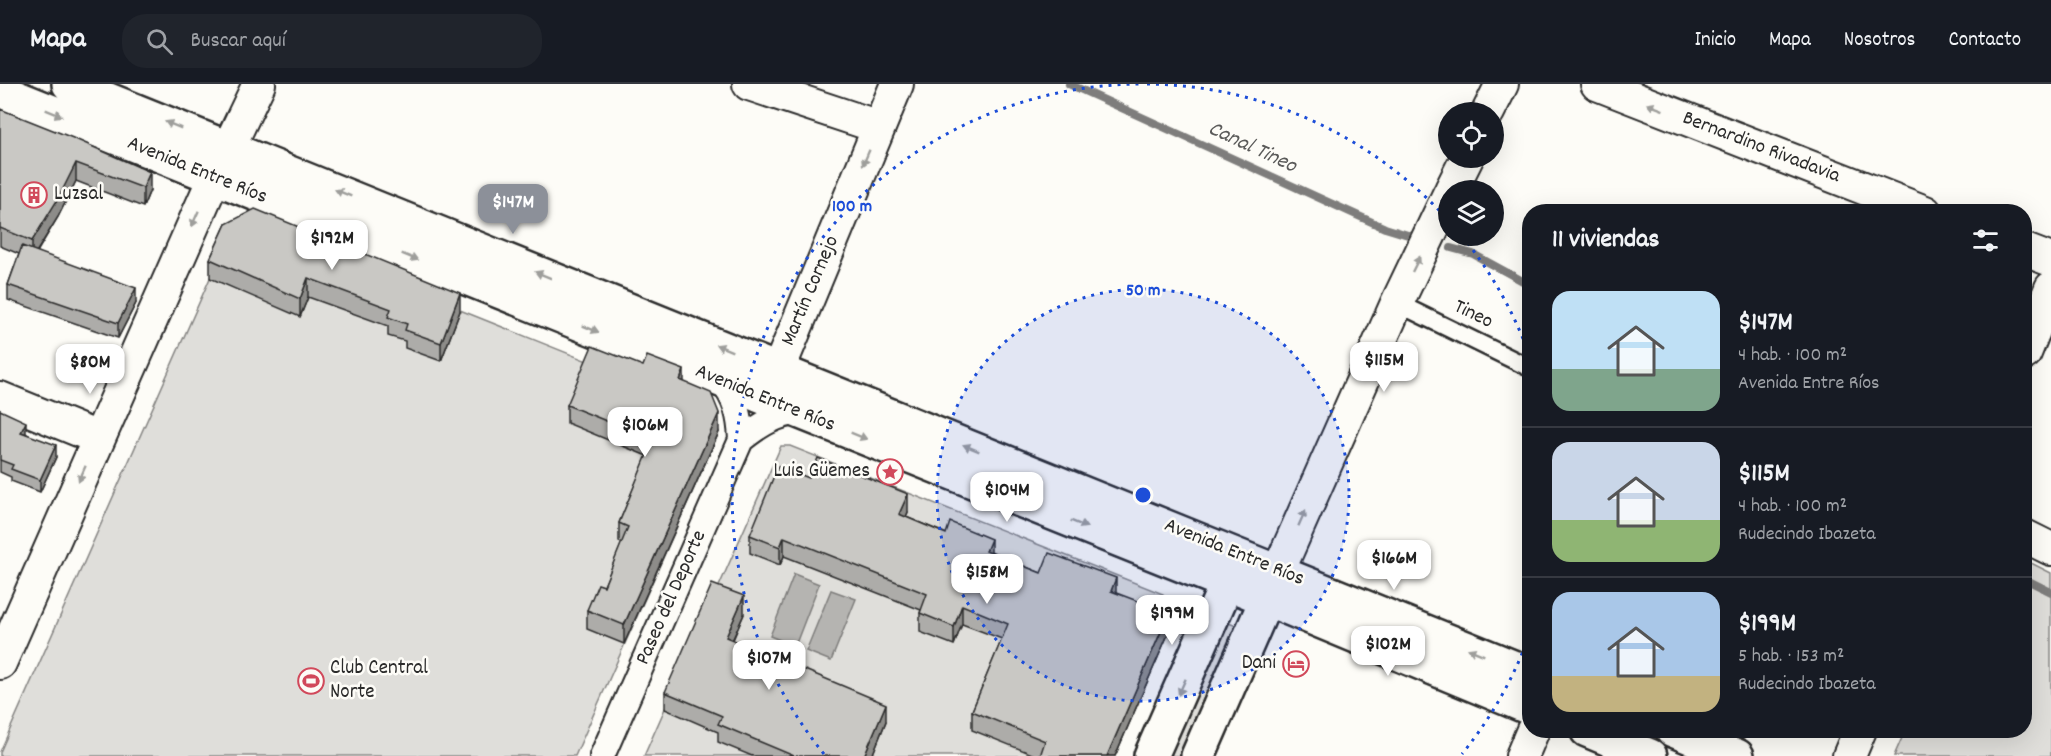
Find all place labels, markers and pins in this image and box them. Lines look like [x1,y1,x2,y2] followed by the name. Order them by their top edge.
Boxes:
[19,180,49,210] building icon: Luzsal
[54,180,103,210] place label: Luzsal
[471,184,555,235] pin: $147M
[290,220,374,271] pin: $192M
[1342,342,1426,393] pin: $115M
[54,344,126,395] pin: $80M
[603,407,687,458] pin: $106M
[773,457,870,487] place label: Luis Güemes
[875,457,905,487] place icon: Luis Güemes
[965,472,1049,523] pin: $104M
[1133,485,1153,505] centre of rings
[1352,540,1436,591] pin: $166M
[945,554,1029,605] pin: $158M
[1130,595,1214,646] pin: $199M
[1346,626,1430,677] pin: $102M
[727,640,811,691] pin: $107M
[1242,649,1276,679] place label: Dani
[1281,649,1311,679] hotel icon: Dani
[330,654,428,708] place label: Club Central Norte
[296,666,326,696] sports icon: Club Central Norte

